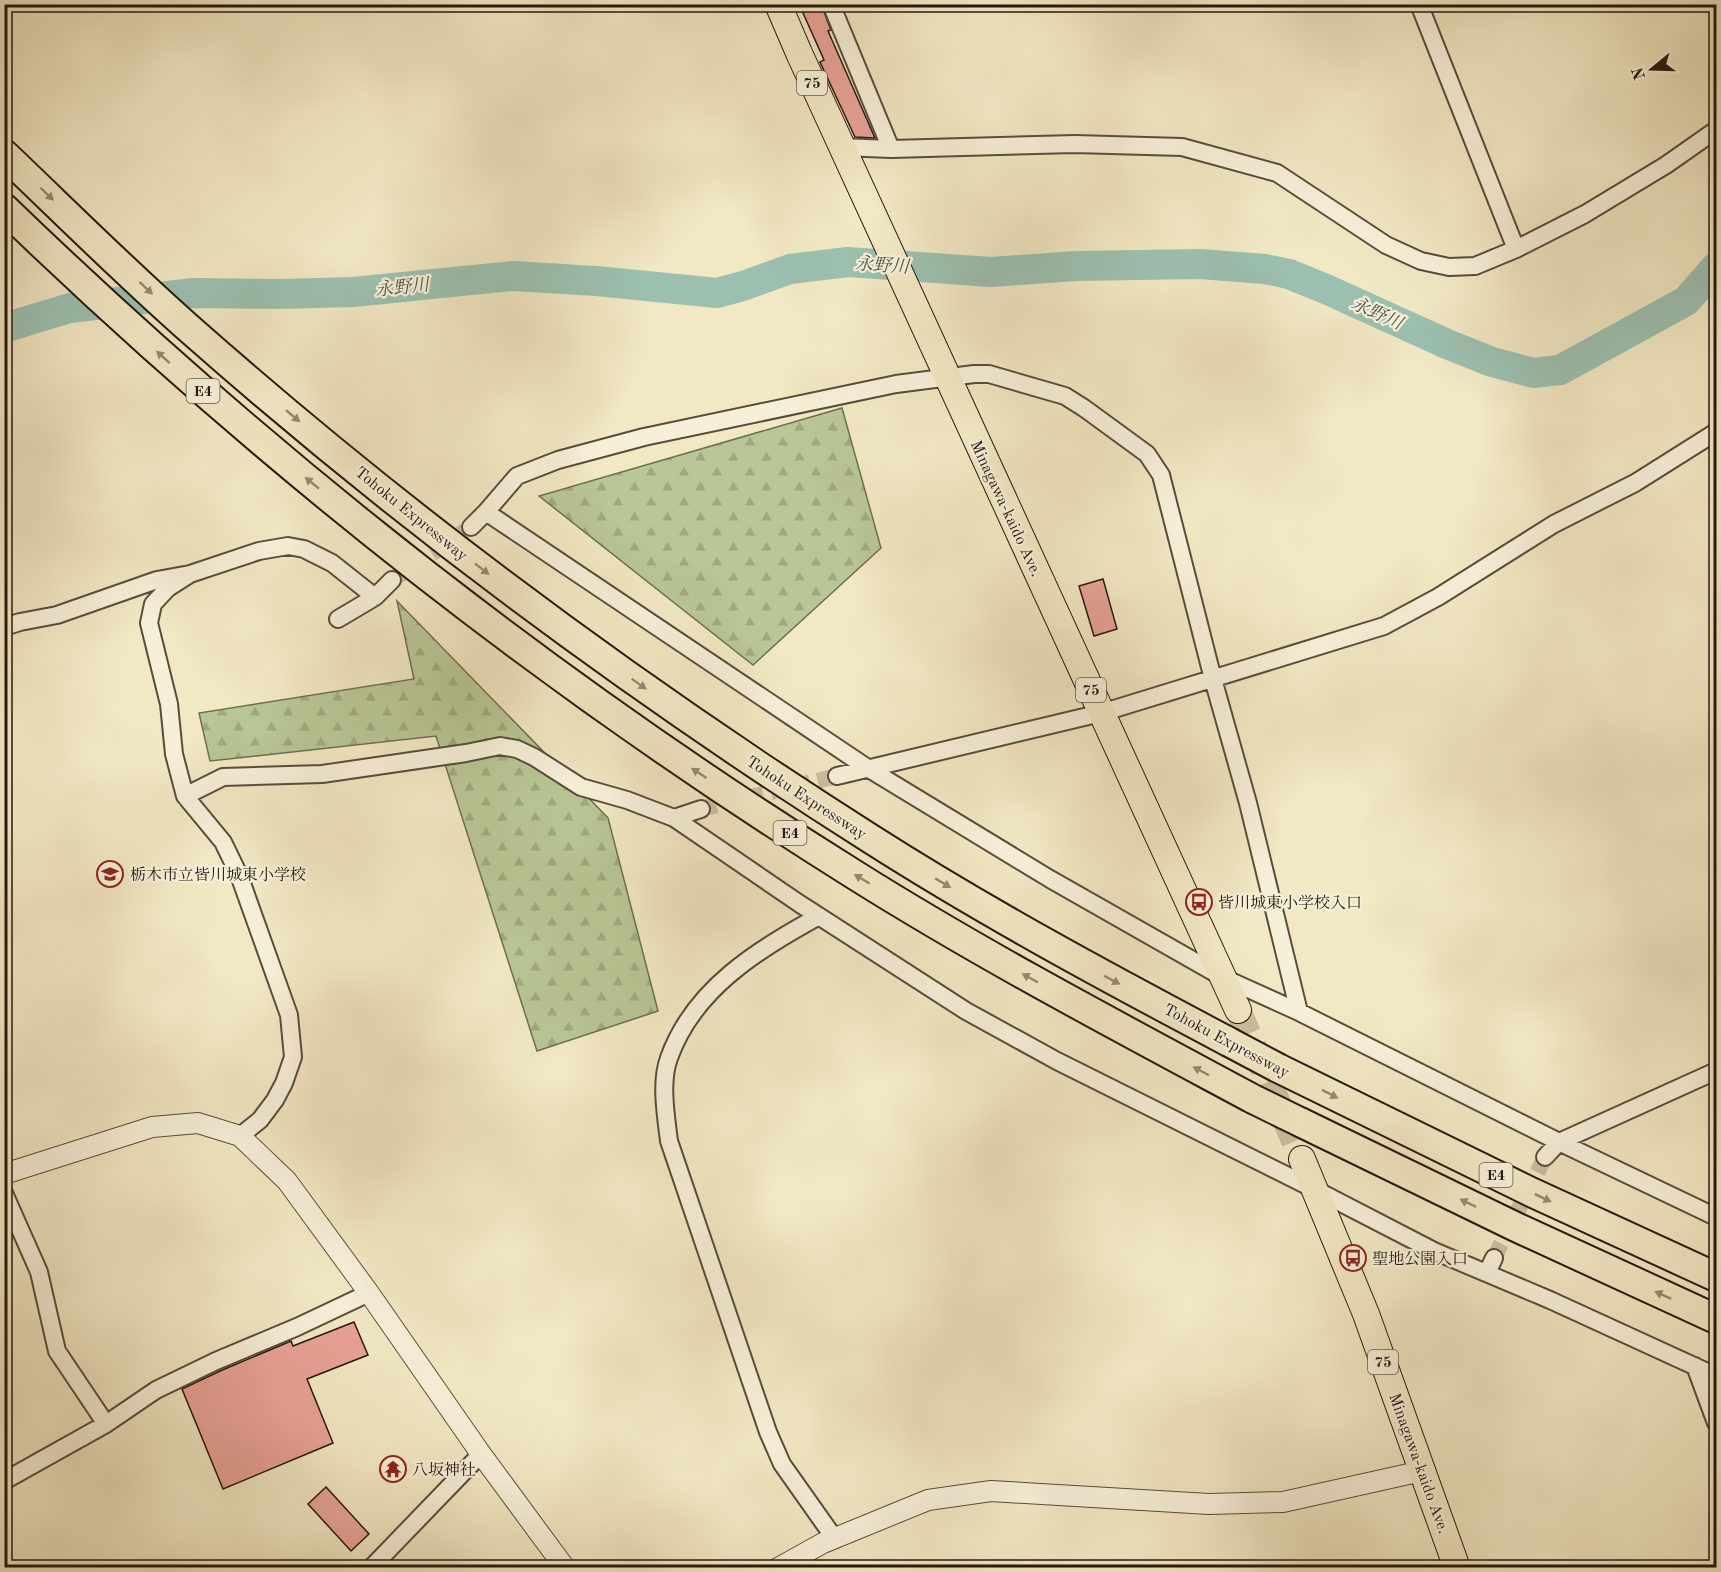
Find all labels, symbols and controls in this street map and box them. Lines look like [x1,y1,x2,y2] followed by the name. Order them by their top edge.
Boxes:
[1622,39,1682,99] north arrow
[1630,64,1649,82] text: N
[797,71,827,95] road number: 75
[39,187,53,201] one-way arrow
[854,253,912,277] water label: 永野川
[374,274,432,300] water label: 永野川
[138,281,153,295] one-way arrow
[1348,293,1408,334] water label: 永野川
[156,350,171,364] one-way arrow
[186,379,220,403] road number: E4
[285,409,300,422] one-way arrow
[967,438,1044,579] street label: Minagawa-kaido Ave.
[351,464,470,565] street label: Tohoku Expressway
[304,477,320,490] one-way arrow
[473,563,489,575] one-way arrow
[631,678,647,690] one-way arrow
[1076,678,1106,702] road number: 75
[743,754,869,844] street label: Tohoku Expressway
[691,767,707,779] one-way arrow
[774,821,806,845] road number: E4
[95,859,125,889] school or university icon: 栃木市立皆川城東小学校
[130,866,306,884] place label: 栃木市立皆川城東小学校
[854,874,870,885] one-way arrow
[935,878,951,889] one-way arrow
[1184,887,1214,917] bus stop icon: 皆川城東小学校入口
[1218,894,1362,912] place label: 皆川城東小学校入口
[1021,973,1038,983] one-way arrow
[1104,975,1121,985] one-way arrow
[1161,1002,1292,1082] street label: Tohoku Expressway
[1193,1066,1210,1076] one-way arrow
[1322,1089,1339,1099] one-way arrow
[1480,1163,1512,1187] road number: E4
[1535,1193,1552,1202] one-way arrow
[1459,1199,1476,1208] one-way arrow
[1338,1243,1368,1273] bus stop icon: 聖地公園入口
[1372,1250,1468,1268] place label: 聖地公園入口
[1655,1290,1672,1299] one-way arrow
[1368,1350,1398,1374] road number: 75
[1385,1391,1451,1536] street label: Minagawa-kaido Ave.
[378,1454,408,1484] temple icon: 八坂神社
[412,1461,476,1479] place label: 八坂神社

